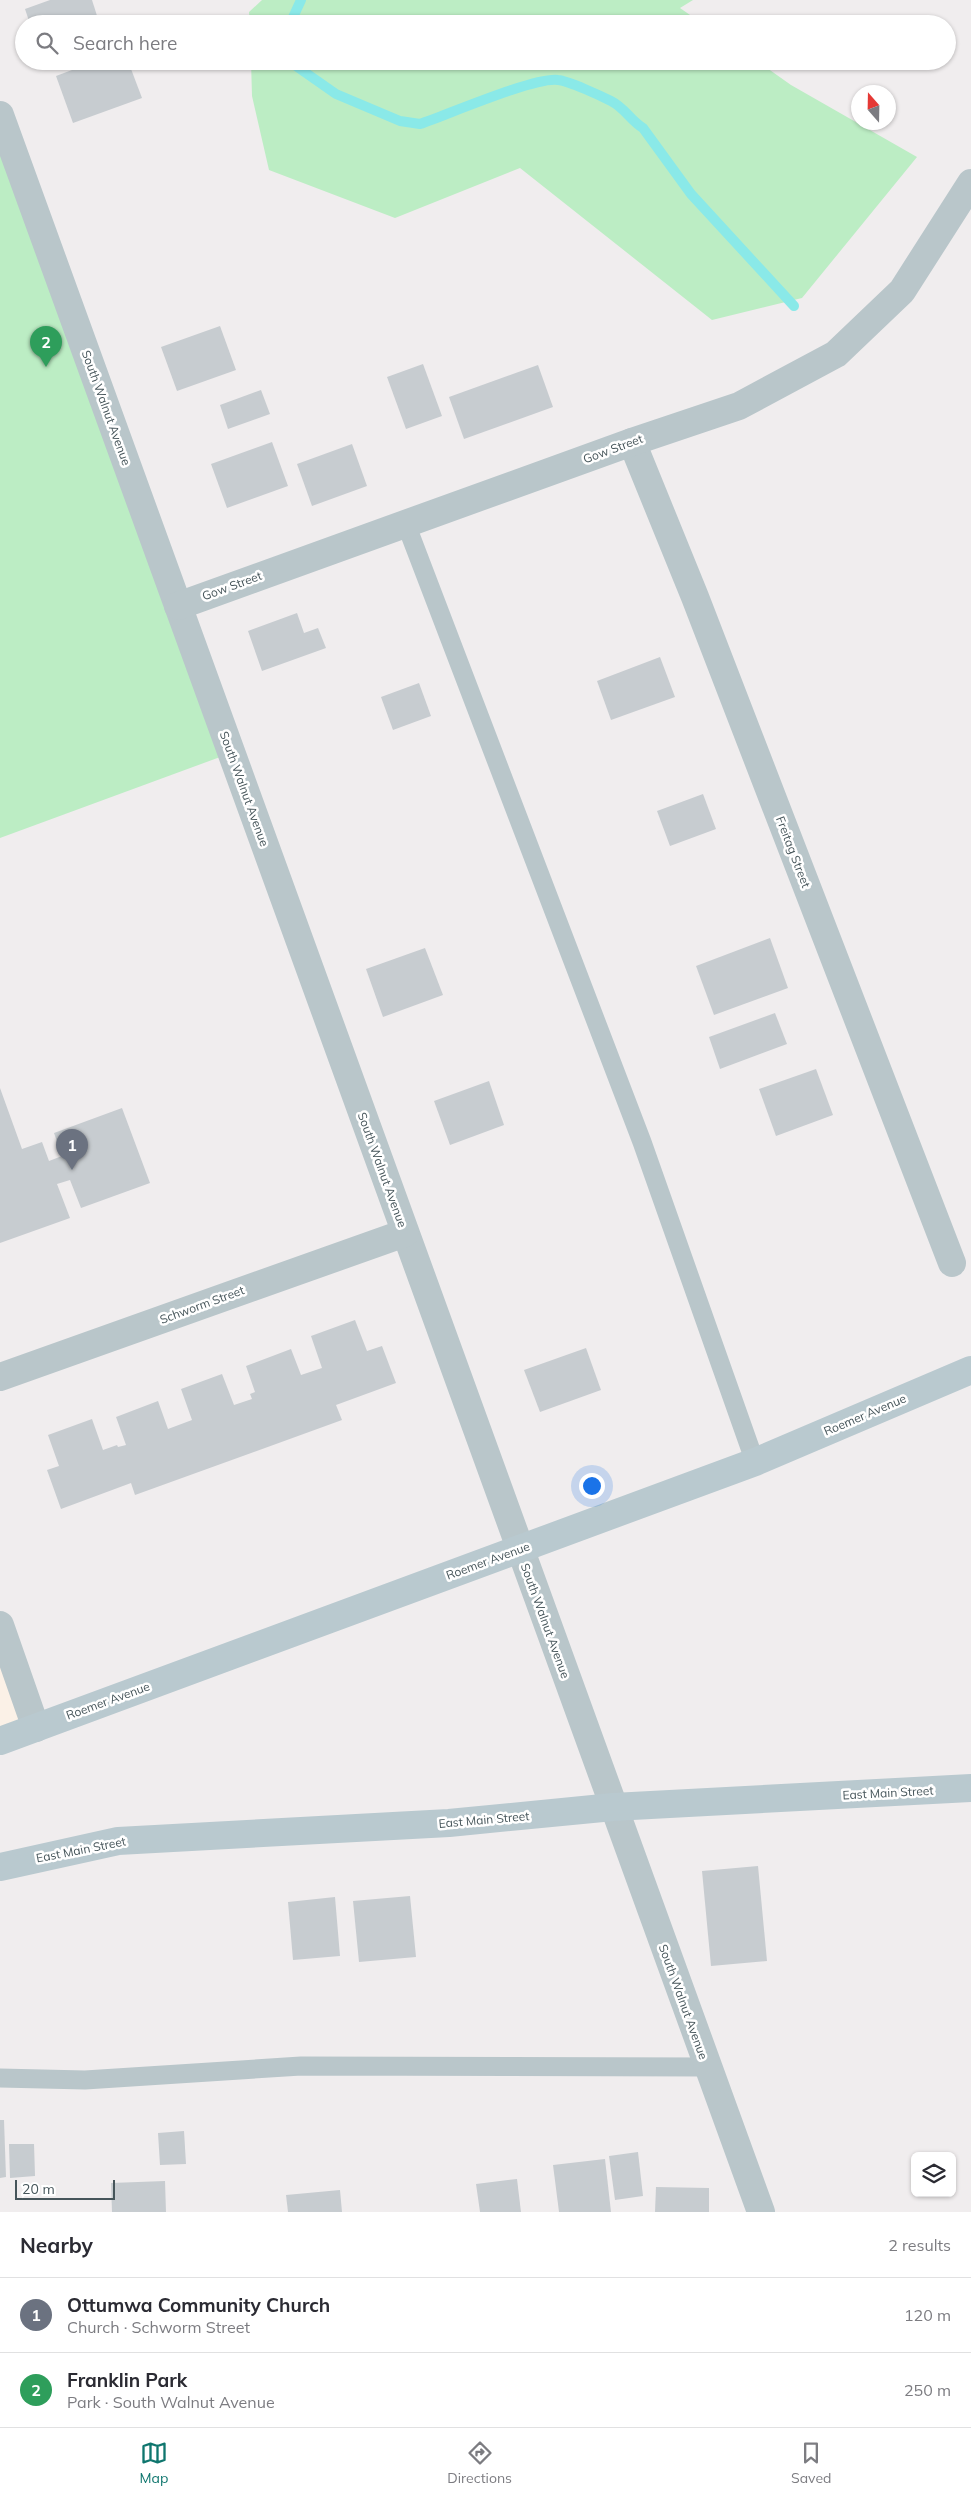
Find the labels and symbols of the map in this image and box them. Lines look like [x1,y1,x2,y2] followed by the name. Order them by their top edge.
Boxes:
[851,85,896,130] north arrow
[30,326,62,367] pin: 2
[79,348,134,467] street label: South Walnut Avenue
[581,431,645,466] street label: Gow Street
[200,568,264,603] street label: Gow Street
[217,729,272,848] street label: South Walnut Avenue
[773,814,814,890] street label: Freitag Street
[355,1110,410,1229] street label: South Walnut Avenue
[56,1129,88,1170] pin: 1
[158,1282,246,1327] street label: Schworm Street
[821,1390,908,1439] street label: Roemer Avenue
[579,1473,605,1499] your location
[444,1538,532,1583] street label: Roemer Avenue
[518,1561,573,1680] street label: South Walnut Avenue
[64,1678,152,1723] street label: Roemer Avenue
[842,1783,934,1802] street label: East Main Street
[438,1808,530,1831] street label: East Main Street
[35,1833,127,1866] street label: East Main Street
[656,1942,711,2061] street label: South Walnut Avenue
[15,2177,115,2200] scale bar

